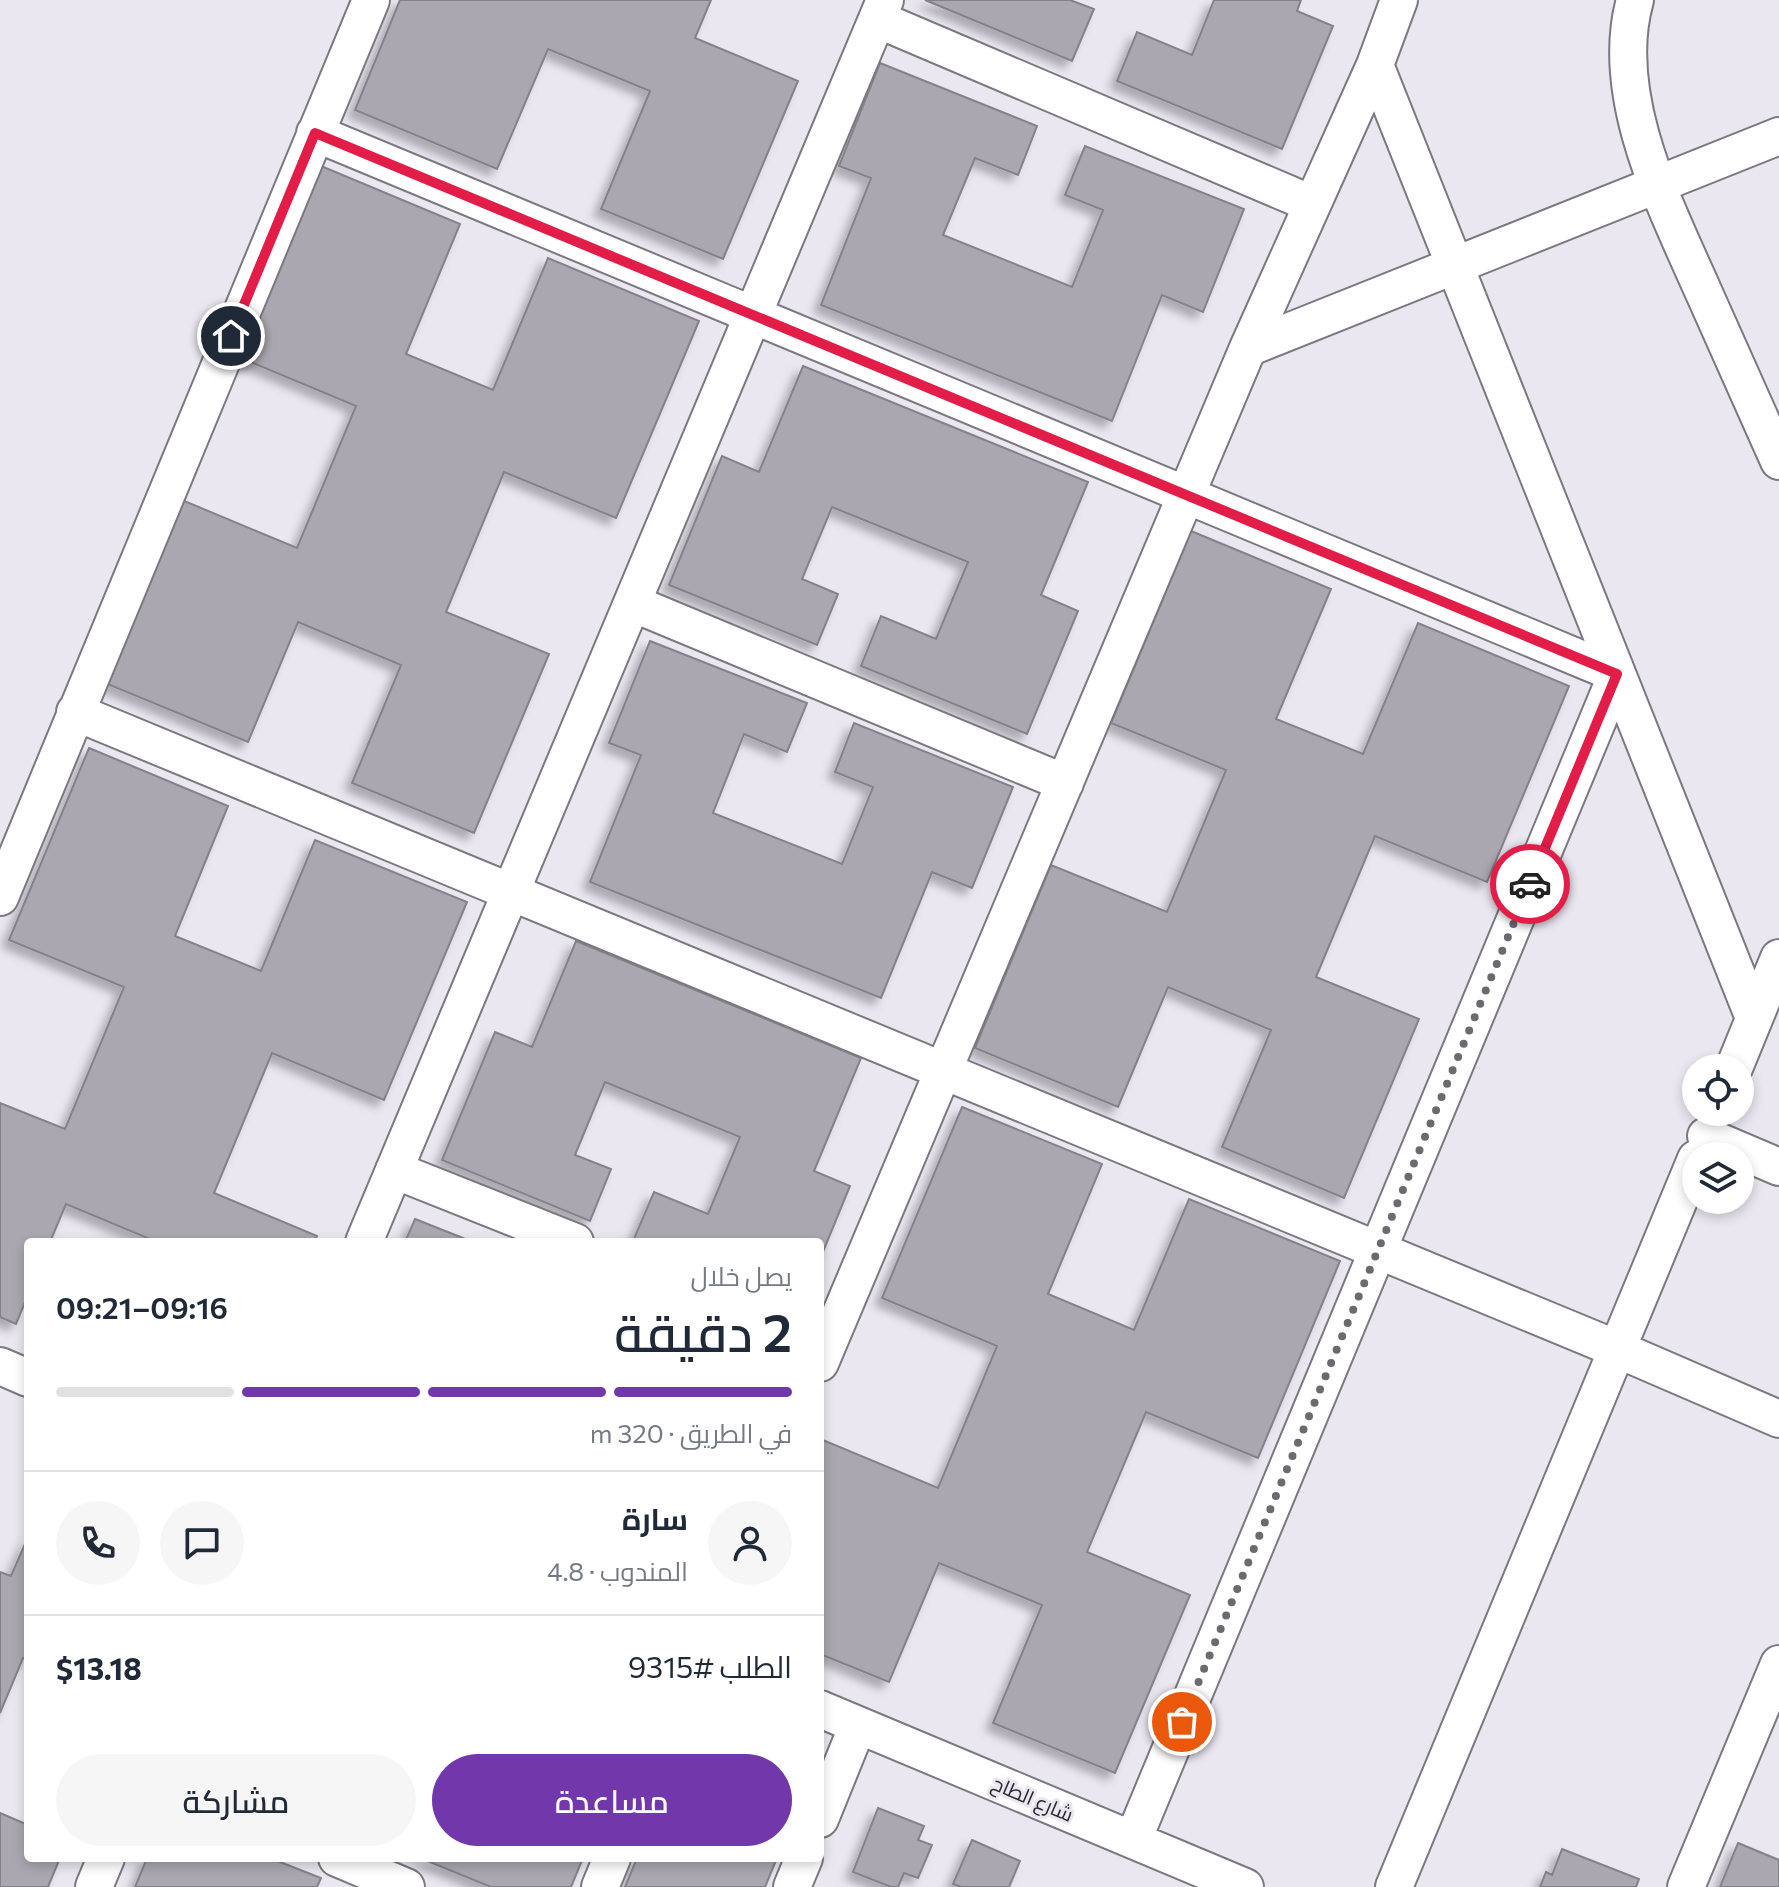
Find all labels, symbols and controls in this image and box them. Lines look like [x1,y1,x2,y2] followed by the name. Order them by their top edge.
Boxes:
[197,302,265,370] pin
[209,314,253,358] icon: home
[1490,844,1570,924] courier
[1508,862,1552,906] icon: car
[1682,1054,1754,1214] map controls
[1682,1054,1754,1126] button: locate
[1682,1142,1754,1214] button: layers
[691,1260,792,1291] text: يصل خلال
[56,1288,228,1325] text: 09:16–09:21
[614,1299,792,1363] text: 2 دقيقة
[590,1417,792,1448] text: في الطريق · 320 m
[622,1499,688,1536] text: سارة
[56,1501,140,1585] button: phone
[160,1501,244,1585] button: chat
[708,1501,792,1585] button: person
[547,1555,688,1586] text: المندوب · 4.8
[628,1647,792,1684] text: الطلب #9315
[56,1649,142,1686] text: $13.18
[1148,1688,1216,1756] pin
[1160,1700,1204,1744] icon: bag
[56,1754,416,1846] button: مشاركة
[432,1754,792,1846] button: مساعدة
[988,1770,1077,1829] street label: شارع الطاح

